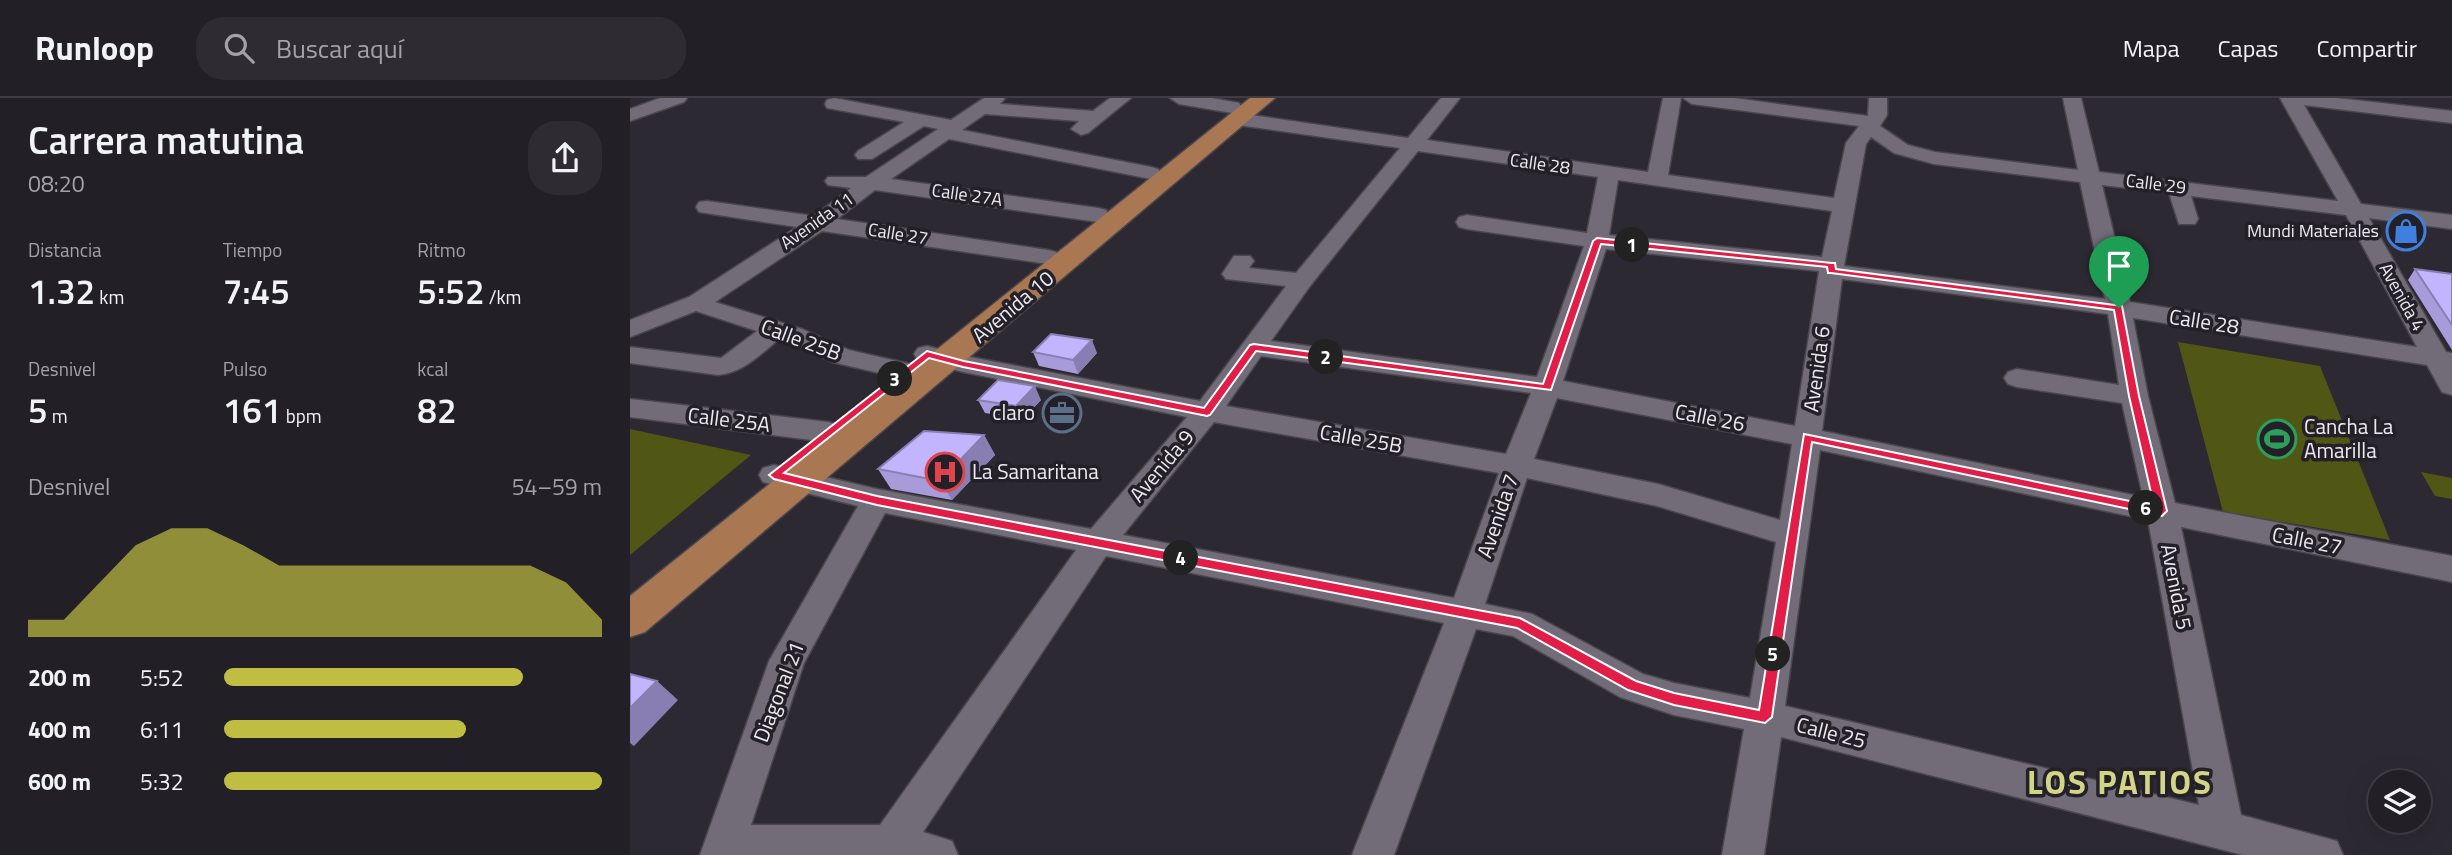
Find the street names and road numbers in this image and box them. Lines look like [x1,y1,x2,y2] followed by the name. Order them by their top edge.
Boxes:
[1508,146,1572,181] street label: Calle 28
[2124,166,2188,201] street label: Calle 29
[930,176,1004,213] street label: Calle 27A
[774,185,859,256] street label: Avenida 11
[866,215,930,252] street label: Calle 27
[2373,258,2432,336] street label: Avenida 4
[964,262,1060,350] street label: Avenida 10
[2167,300,2242,342] street label: Calle 28
[757,310,846,368] street label: Calle 25B
[1794,324,1838,414] street label: Avenida 6
[1673,395,1748,439] street label: Calle 26
[686,398,773,440] street label: Calle 25A
[1317,415,1405,461] street label: Calle 25B
[1121,422,1201,509] street label: Avenida 9
[1468,470,1526,562] street label: Avenida 7
[2270,518,2345,562] street label: Calle 27
[2153,541,2201,632] street label: Avenida 5
[744,637,812,747] street label: Diagonal 21
[1793,708,1869,756] street label: Calle 25

